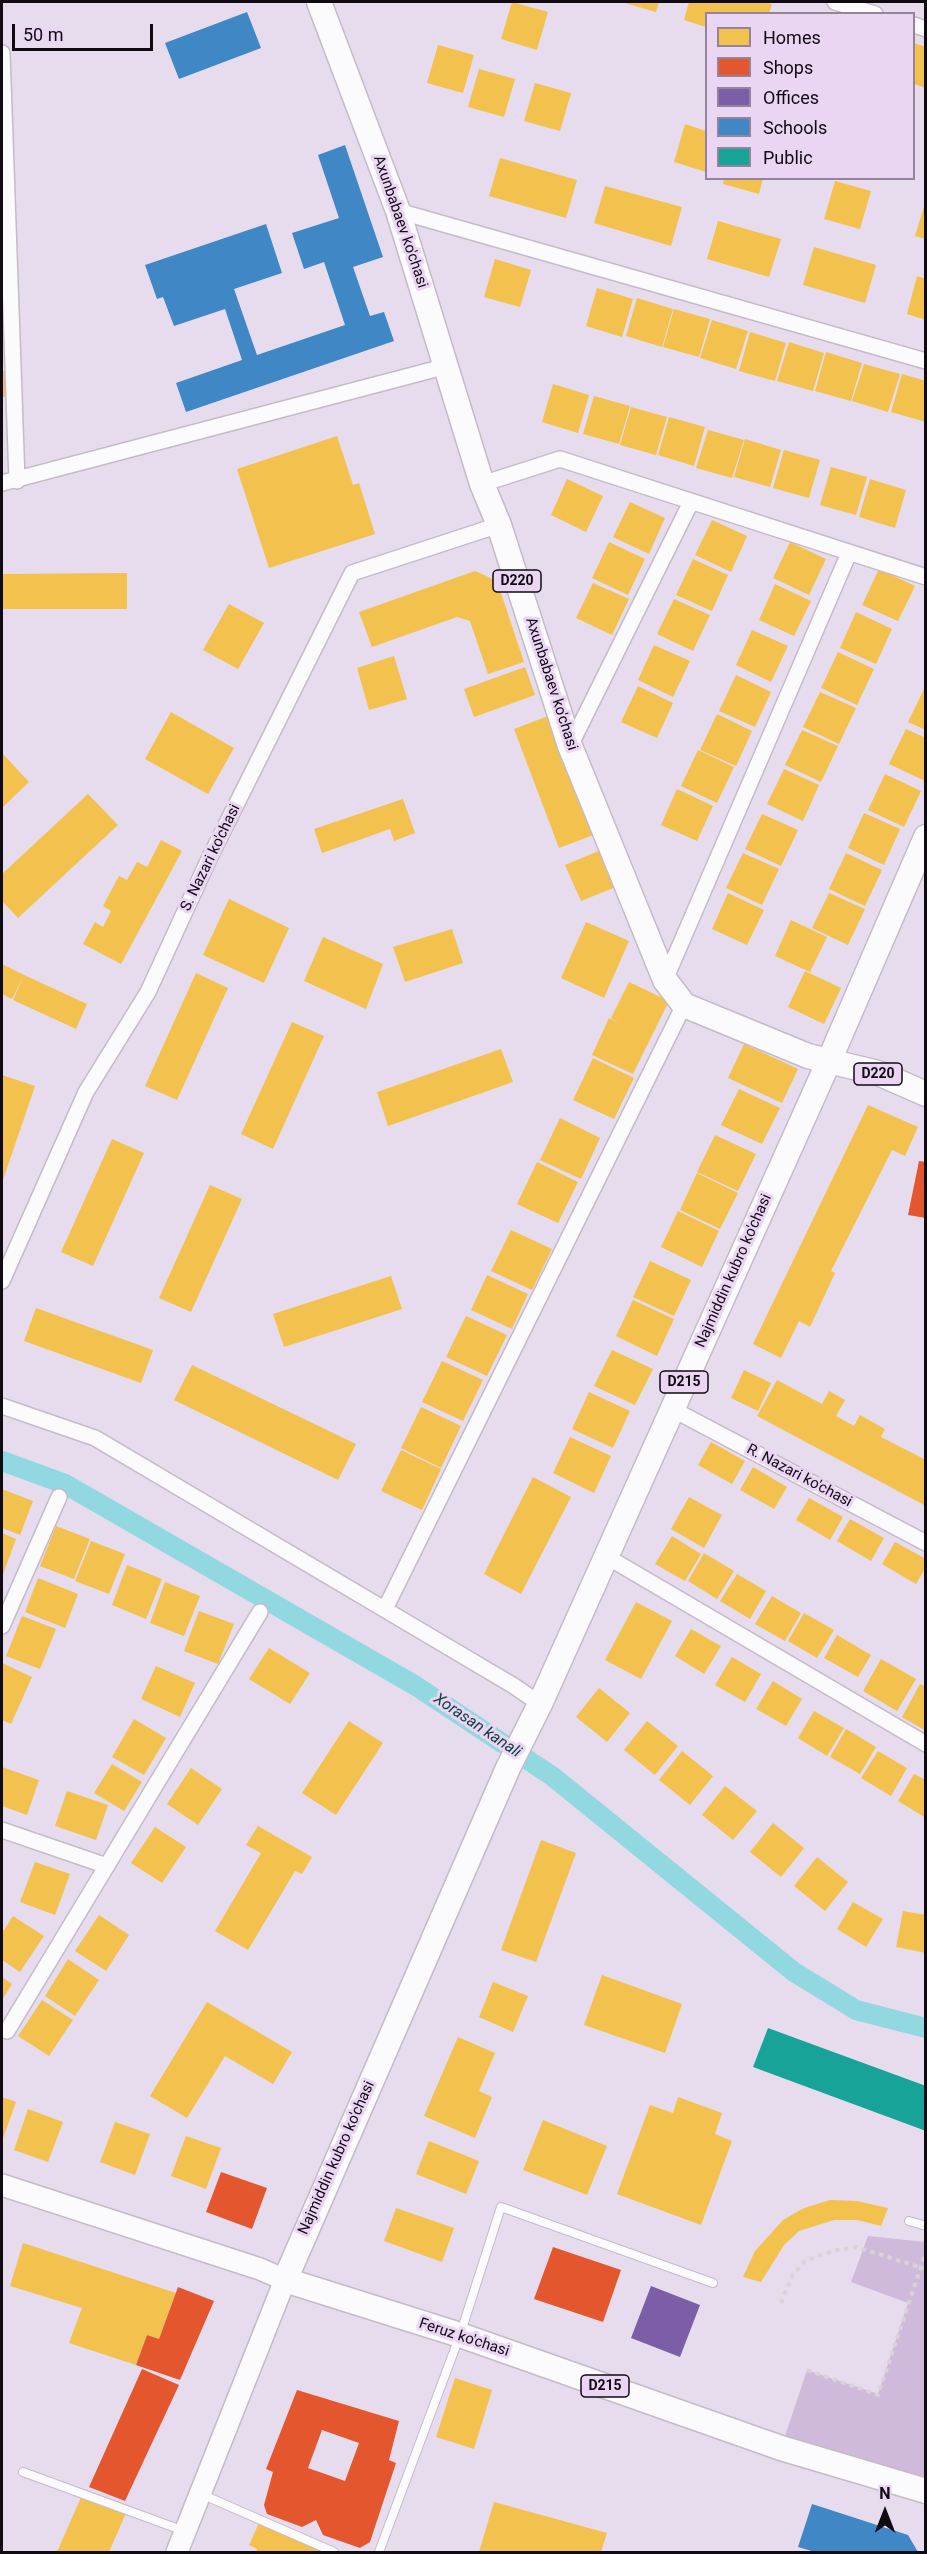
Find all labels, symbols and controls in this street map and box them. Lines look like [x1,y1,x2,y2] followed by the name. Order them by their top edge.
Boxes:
[15,12,156,50] scale bar
[705,12,915,180] legend
[23,24,63,45] text: 50 m
[763,27,821,48] text: Homes
[763,57,813,78] text: Shops
[763,87,819,108] text: Offices
[763,117,827,138] text: Schools
[763,147,813,168] text: Public
[369,153,431,291] street label: Axunbabaev ko'chasi
[493,570,541,592] road number: D220
[521,615,581,753] street label: Axunbabaev ko'chasi
[177,802,245,914] street label: S. Nazari ko'chasi
[854,1063,902,1085] road number: D220
[692,1191,776,1351] street label: Najmiddin kubro ko'chasi
[660,1371,708,1393] road number: D215
[743,1441,855,1511] street label: R. Nazari ko'chasi
[430,1690,524,1762] water label: Xorasan kanali
[295,2078,379,2238] street label: Najmiddin kubro ko'chasi
[417,2315,511,2361] street label: Feruz ko'chasi
[581,2375,629,2397] road number: D215
[855,2482,915,2542] north arrow
[879,2484,891,2503] text: N

